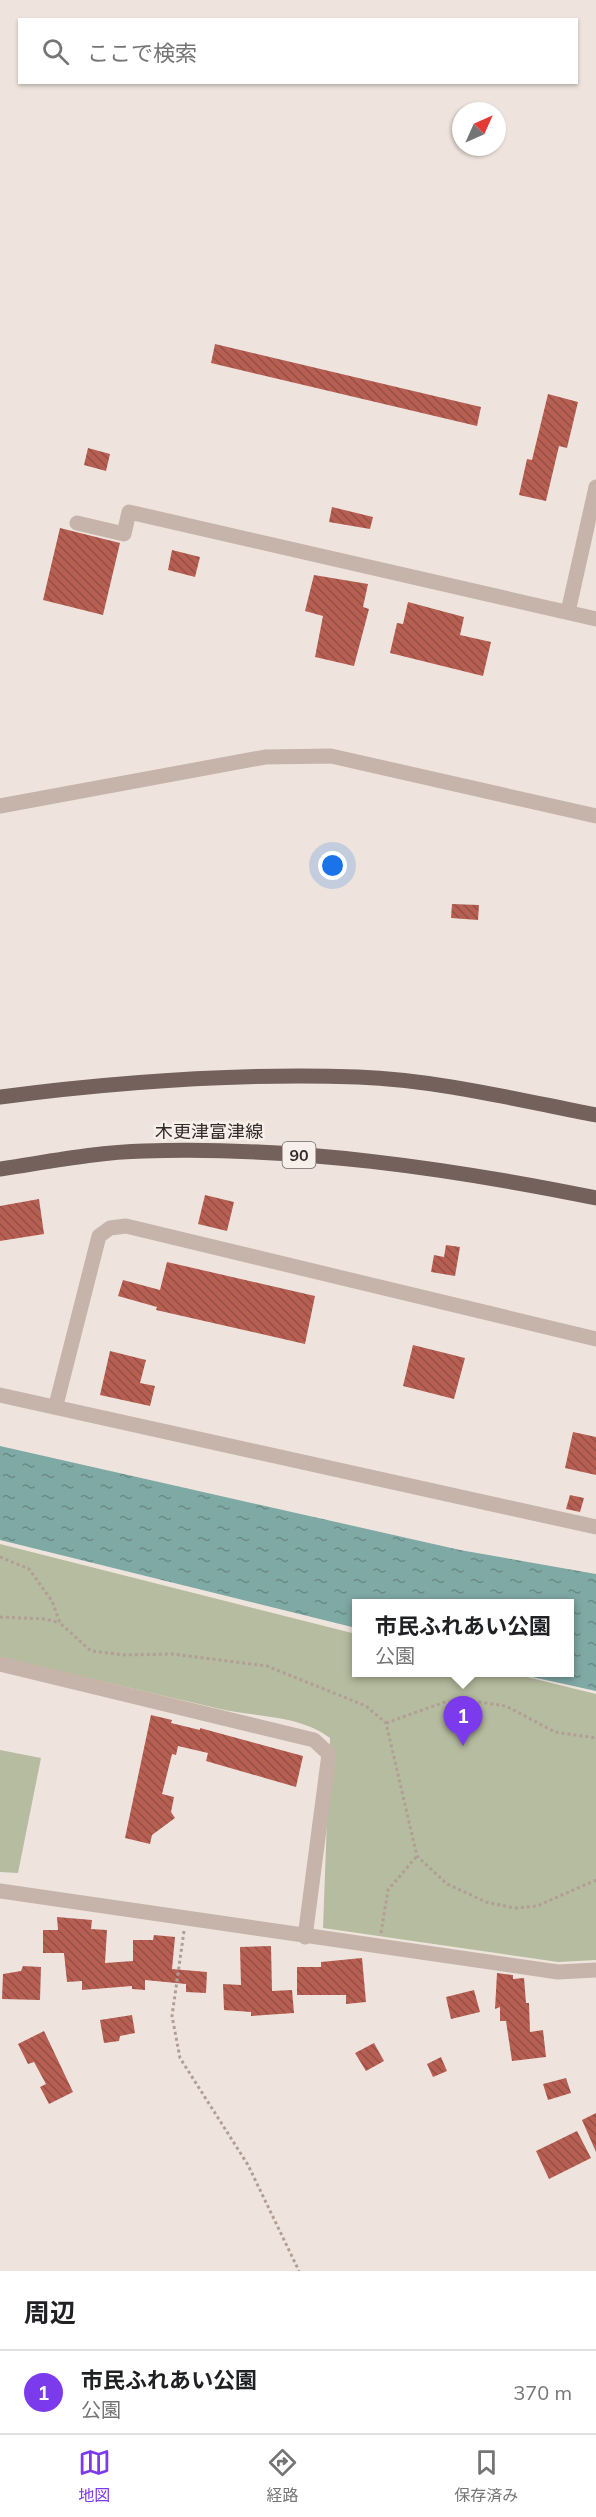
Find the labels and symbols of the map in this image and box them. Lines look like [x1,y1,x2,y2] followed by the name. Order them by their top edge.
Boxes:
[452,102,506,156] north arrow
[318,851,347,880] your location
[155,1120,263,1143] street label: 木更津富津線
[282,1142,316,1168] road number: 90
[444,1696,482,1746] pin: 1

